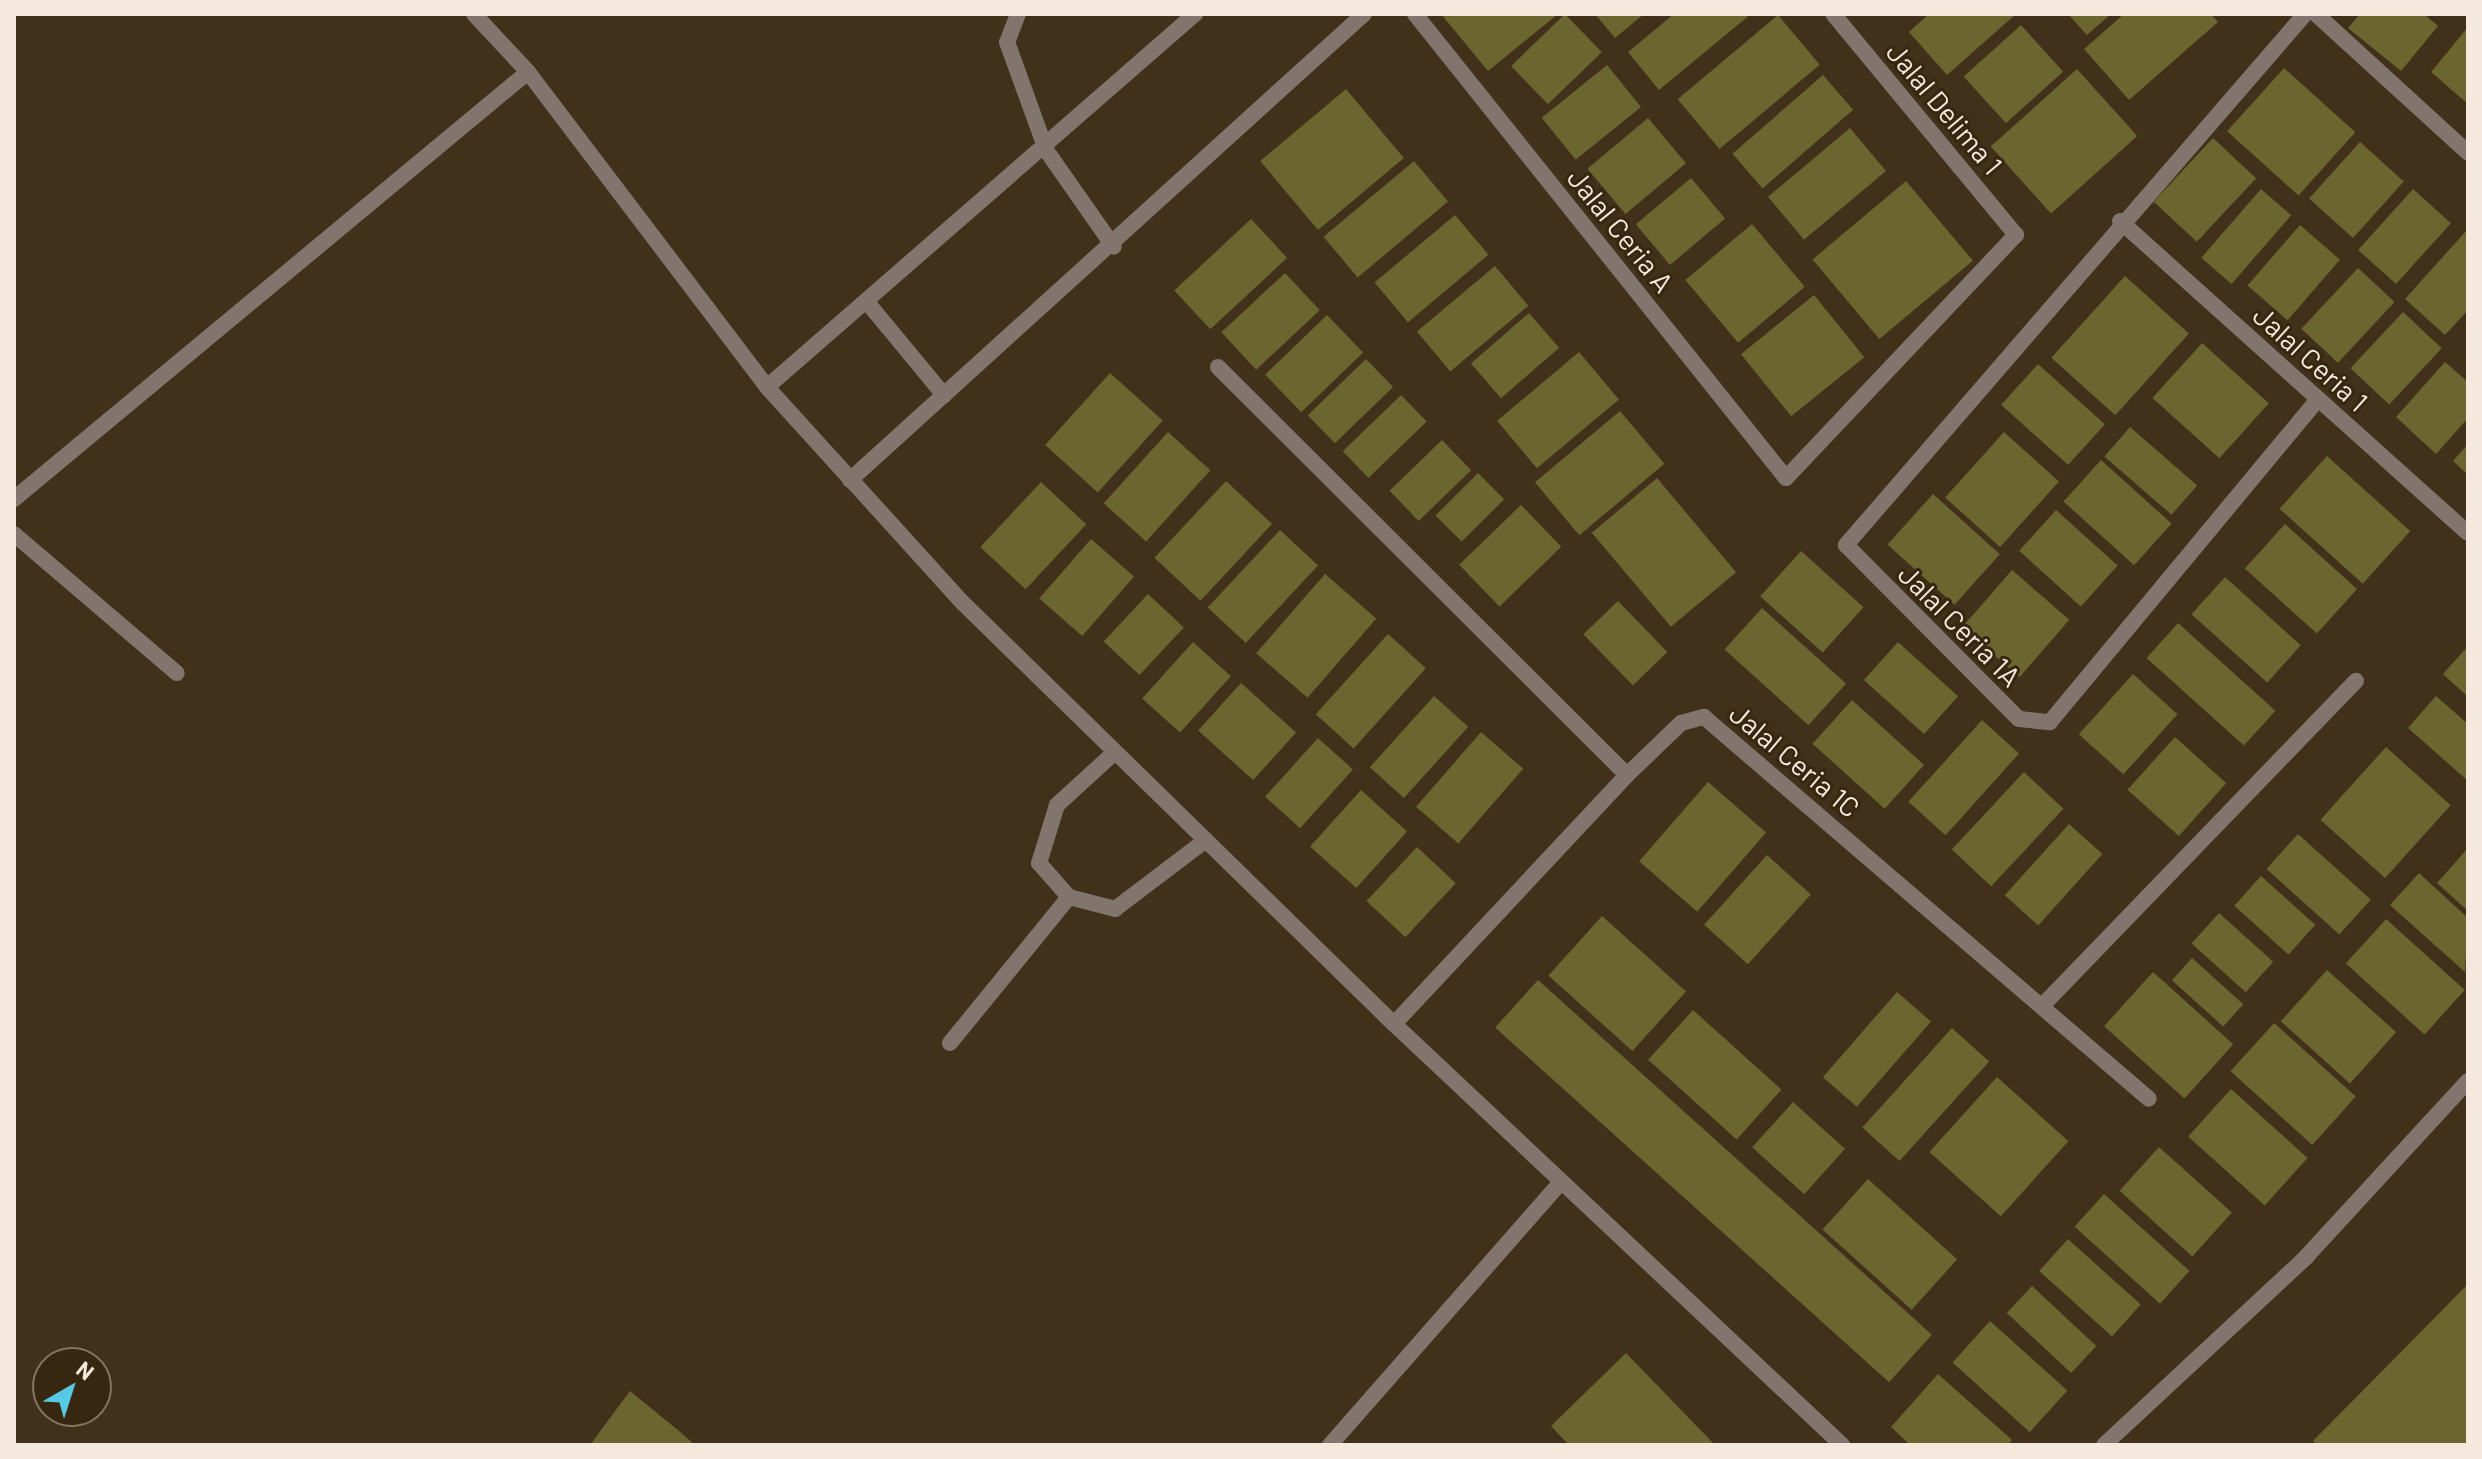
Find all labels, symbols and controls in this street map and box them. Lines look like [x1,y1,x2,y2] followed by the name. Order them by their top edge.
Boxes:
[1880,35,2010,181] street label: Jalal Delima 1
[1561,161,1681,299] street label: Jalal Ceria A
[2247,298,2375,418] street label: Jalal Ceria 1
[1892,557,2028,693] street label: Jalal Ceria 1A
[1723,696,1867,824] street label: Jalal Ceria 1C
[32,1347,112,1427] north arrow
[72,1355,100,1385] text: N

